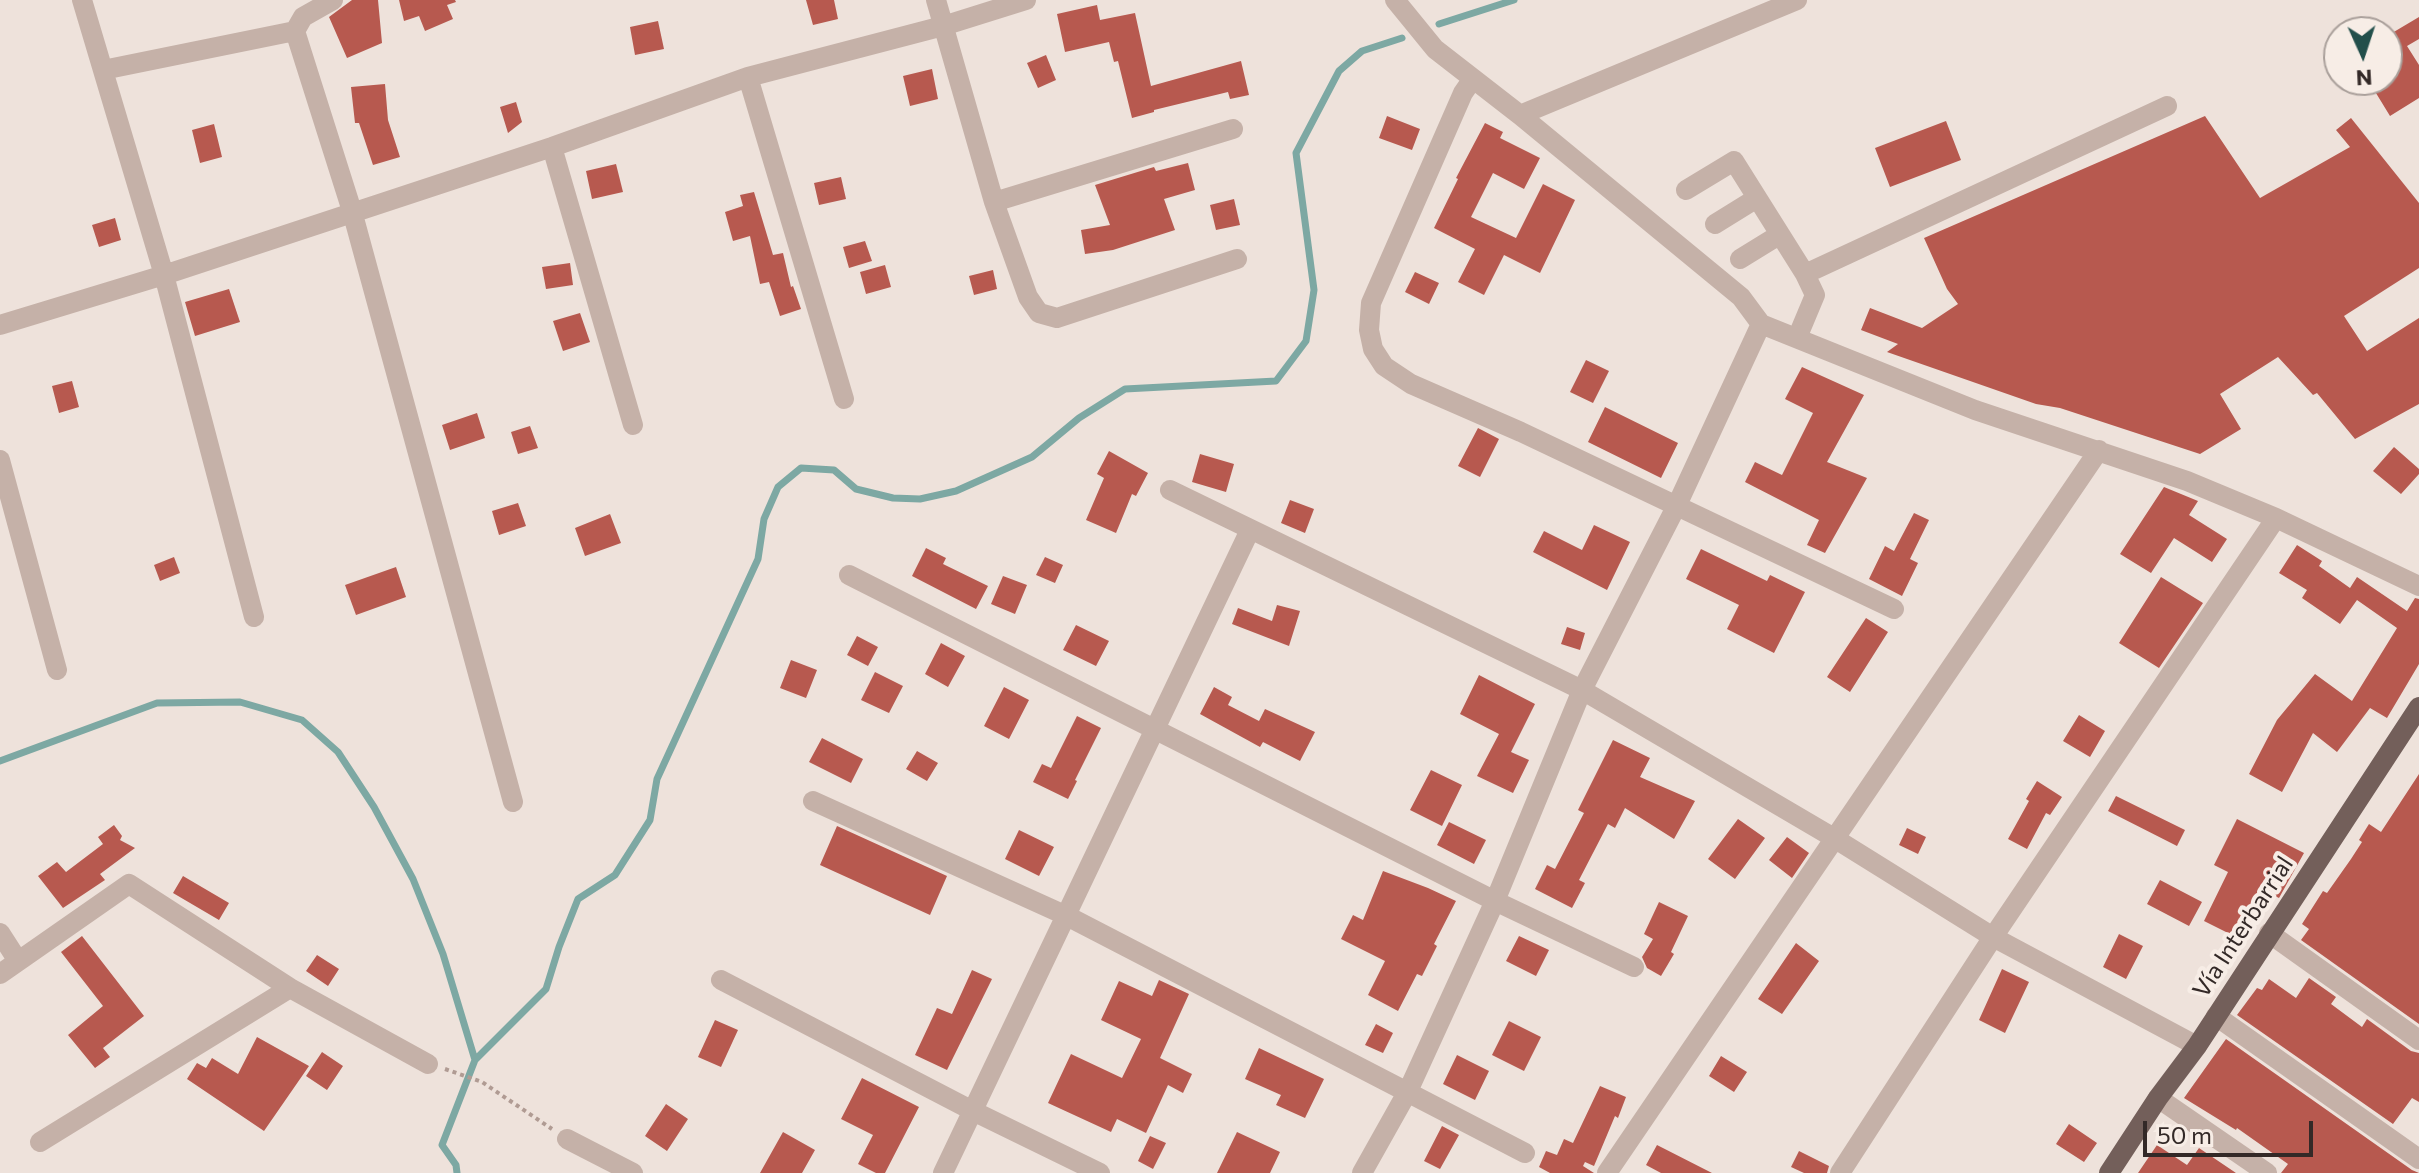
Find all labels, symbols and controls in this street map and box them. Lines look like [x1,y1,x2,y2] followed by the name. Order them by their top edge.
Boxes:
[2323,16,2403,96] north arrow
[2355,65,2373,92] text: N
[2187,851,2299,1003] street label: Vía Interbarrial
[2147,1105,2317,1155] scale bar
[2157,1120,2212,1149] text: 50 m

